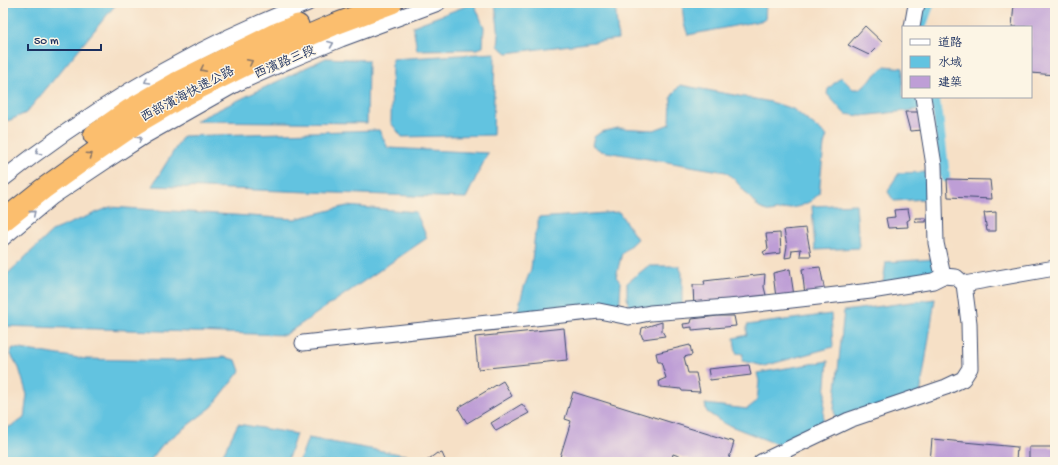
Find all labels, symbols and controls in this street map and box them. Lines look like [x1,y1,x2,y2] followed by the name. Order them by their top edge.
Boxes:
[28,26,101,52] scale bar
[902,26,1032,98] legend
[34,35,59,49] text: 50 m
[938,36,962,51] text: 道路
[327,40,334,48] one-way arrow
[252,42,318,83] street label: 西濱路三段
[938,56,962,71] text: 水域
[246,60,254,67] one-way arrow
[138,62,237,126] street label: 西部濱海快速公路
[200,64,208,72] one-way arrow
[144,76,151,83] one-way arrow
[938,76,962,91] text: 建築
[135,136,142,144] one-way arrow
[35,147,42,155] one-way arrow
[85,153,92,160] one-way arrow
[28,211,36,218] one-way arrow

